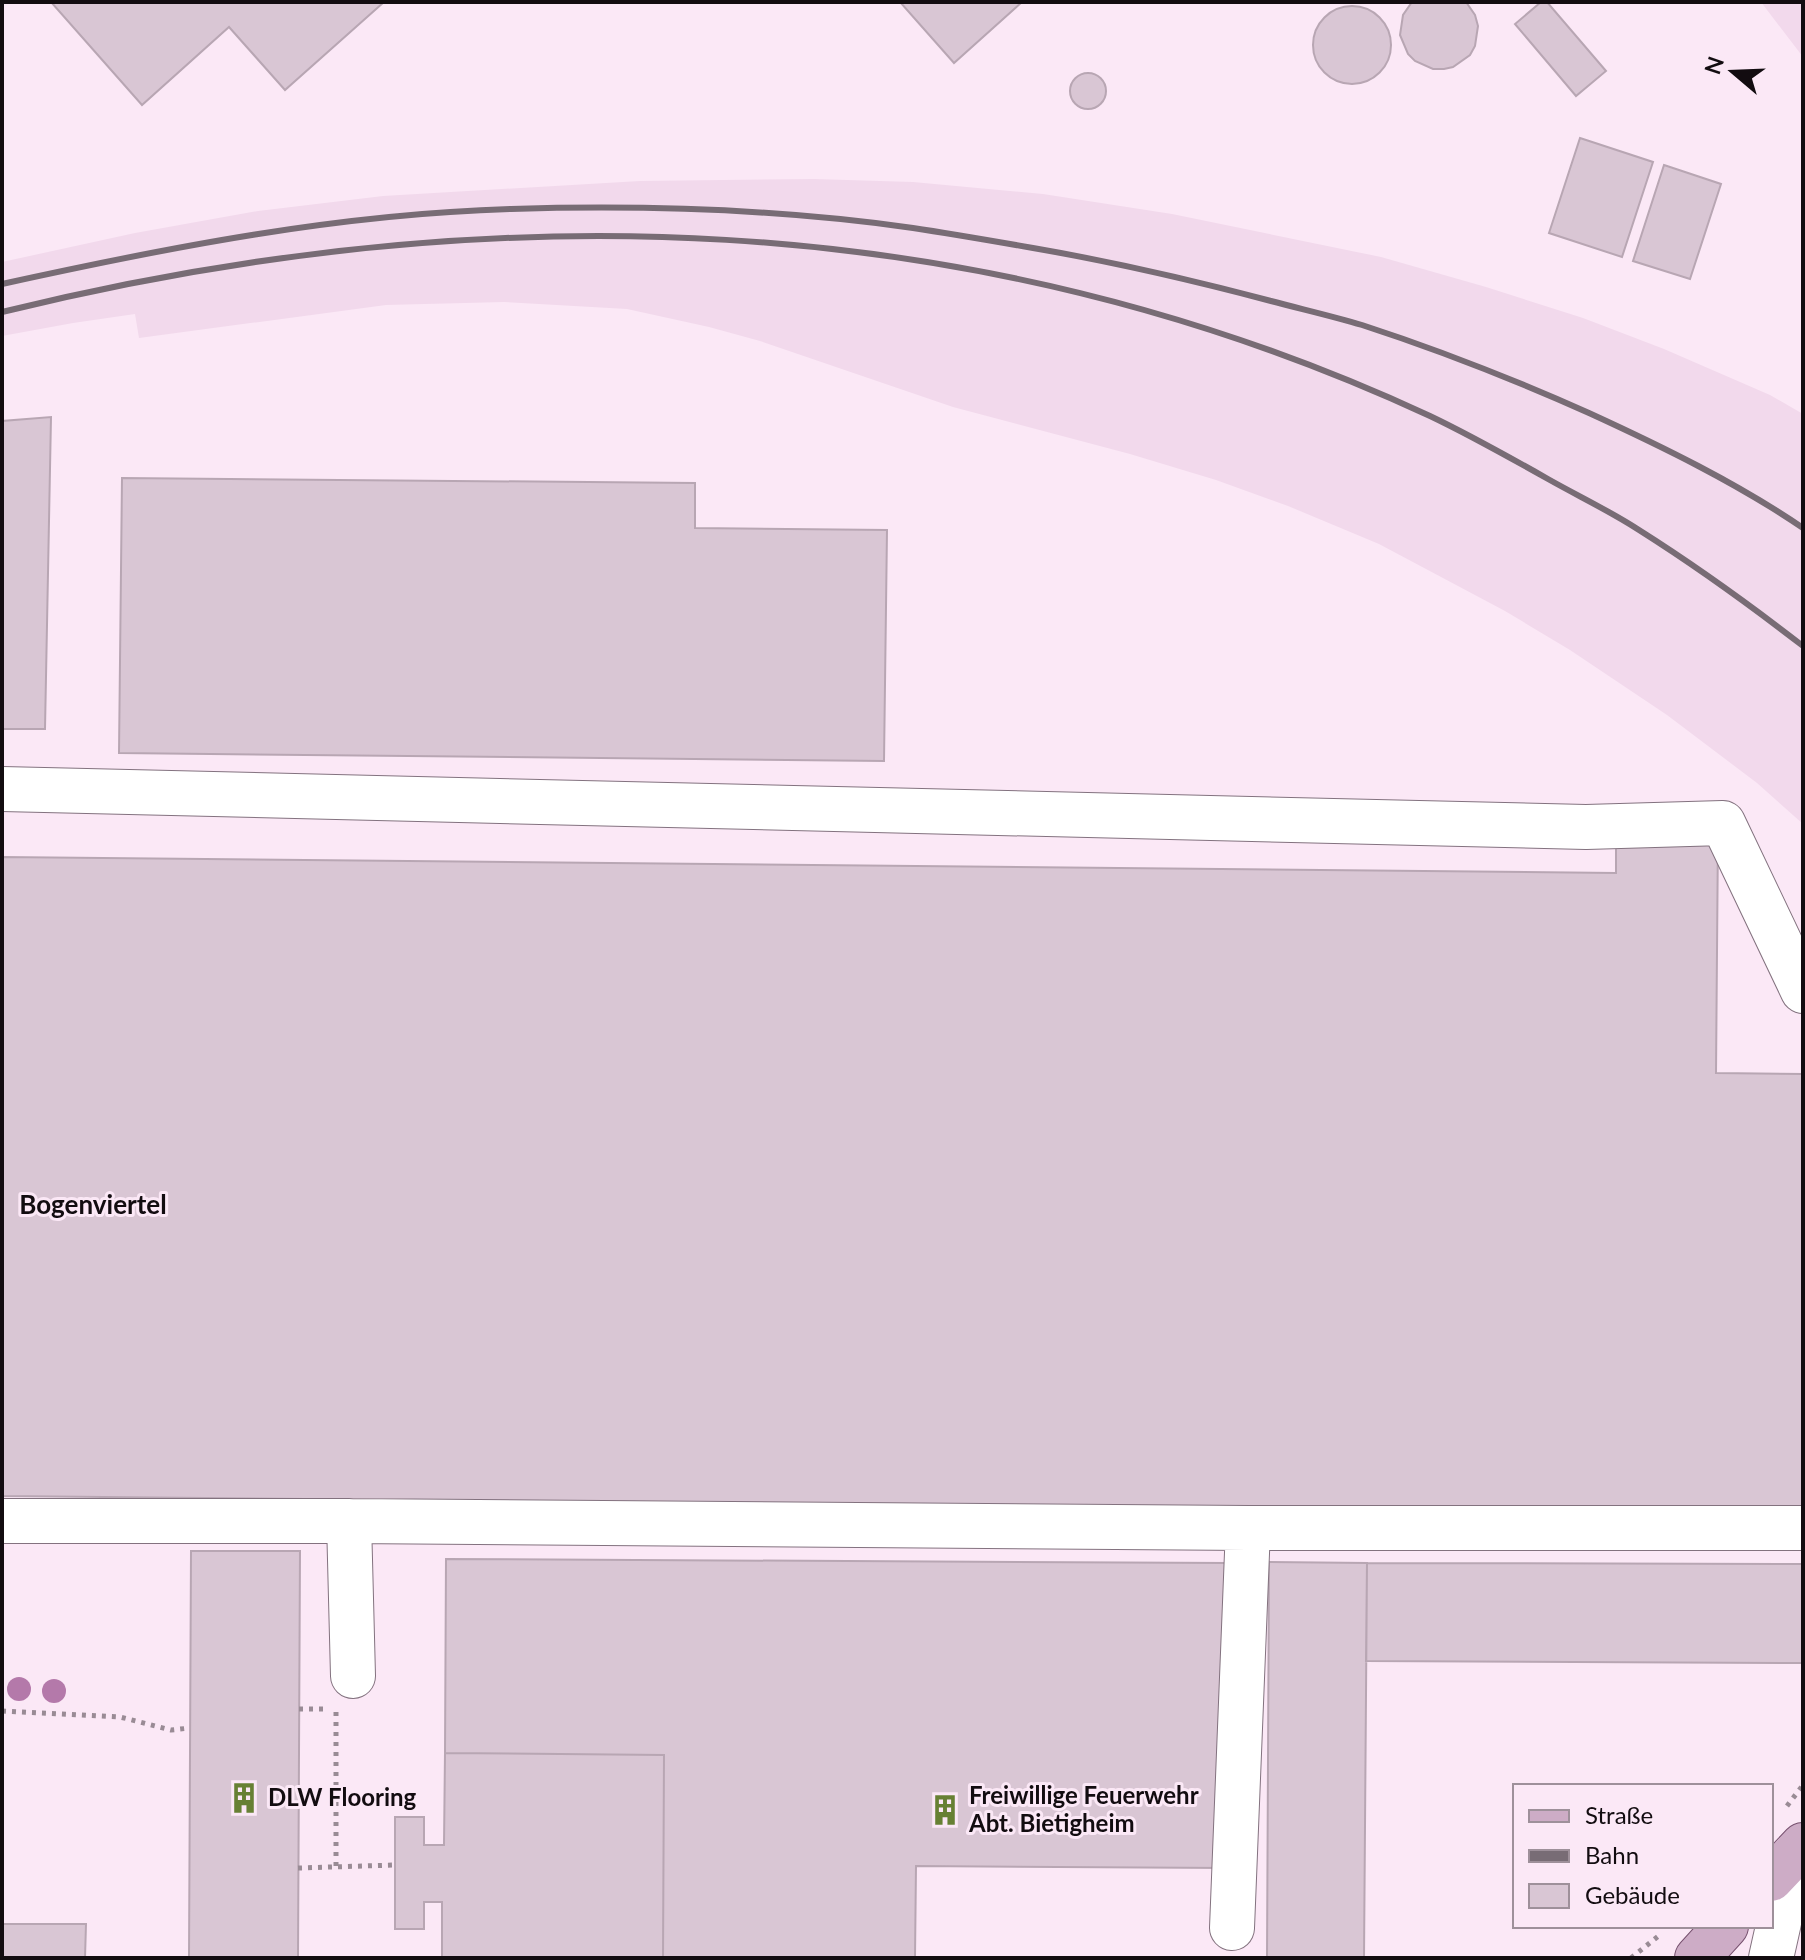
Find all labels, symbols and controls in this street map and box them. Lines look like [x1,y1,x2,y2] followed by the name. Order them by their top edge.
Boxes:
[1693,32,1773,112] north arrow
[1698,53,1729,78] text: N
[19,1188,167,1220] district label: Bogenviertel
[968,1780,1199,1837] place label: Freiwillige Feuerwehr Abt. Bietigheim
[227,1781,261,1815] building icon: DLW Flooring
[268,1782,417,1811] place label: DLW Flooring
[1513,1784,1773,1928] legend
[928,1793,962,1827] building icon: Freiwillige Feuerwehr Abt. Bietigheim
[1585,1800,1653,1829] text: Straße
[1585,1840,1639,1869] text: Bahn
[1585,1880,1680,1909] text: Gebäude

